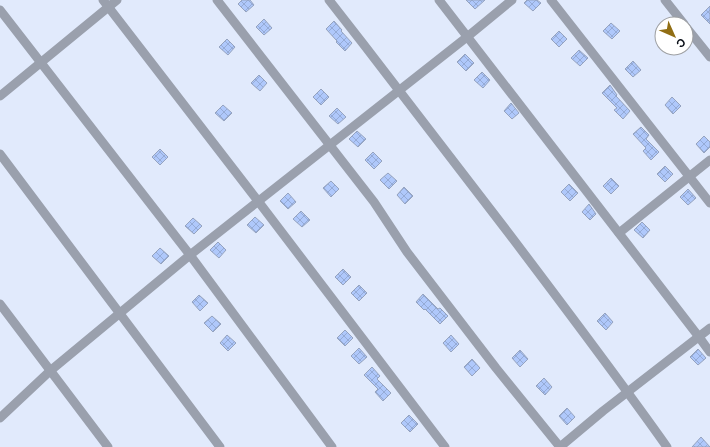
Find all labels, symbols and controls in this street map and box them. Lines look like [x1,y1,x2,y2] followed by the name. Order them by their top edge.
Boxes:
[654,16,694,56] north arrow
[673,35,689,51] text: С

